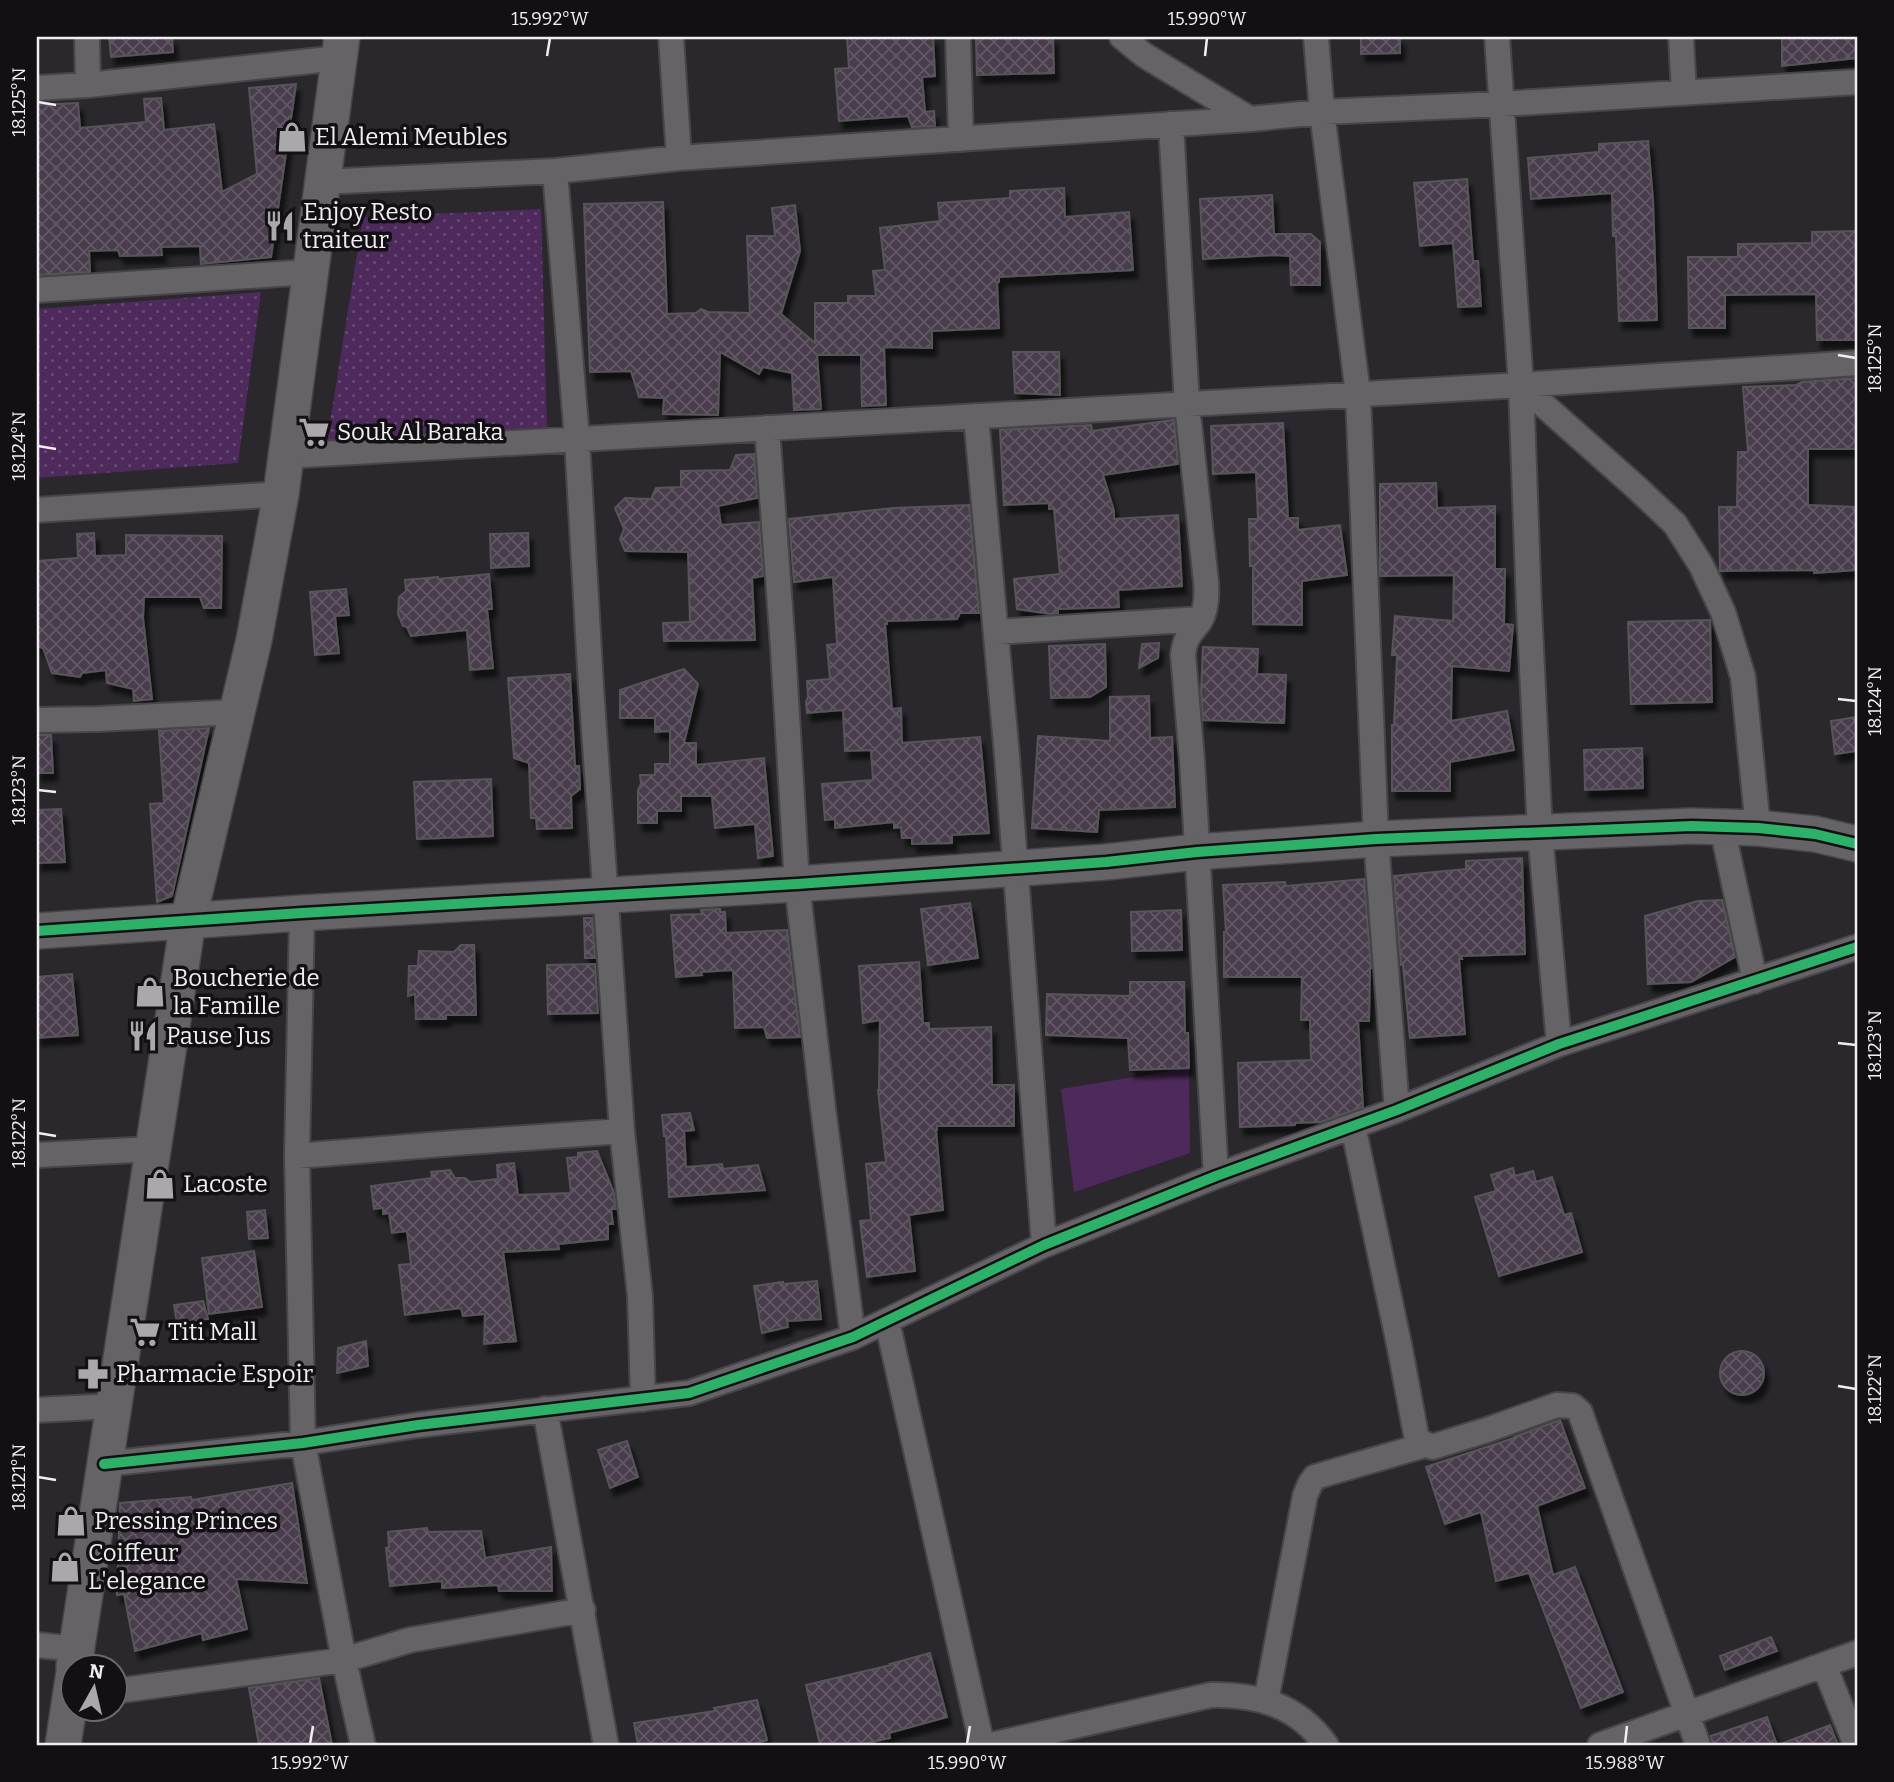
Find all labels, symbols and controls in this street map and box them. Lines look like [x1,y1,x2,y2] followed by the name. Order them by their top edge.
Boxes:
[511,8,589,30] text: 15.992°W
[1168,8,1247,30] text: 15.990°W
[8,67,30,137] text: 18.125°N
[275,120,309,154] shop icon: El Alemi Meubles
[315,123,508,151] place label: El Alemi Meubles
[303,198,432,254] place label: Enjoy Resto traiteur
[263,209,297,243] restaurant icon: Enjoy Resto traiteur
[1864,323,1886,393] text: 18.125°N
[8,411,30,481] text: 18.124°N
[297,415,331,449] supermarket icon: Souk Al Baraka
[337,418,504,446] place label: Souk Al Baraka
[1864,666,1886,736] text: 18.124°N
[8,755,30,825] text: 18.123°N
[173,964,320,1020] place label: Boucherie de la Famille
[133,975,167,1009] shop icon: Boucherie de la Famille
[1864,1010,1886,1080] text: 18.123°N
[126,1019,160,1053] restaurant icon: Pause Jus
[166,1022,271,1050] place label: Pause Jus
[8,1098,30,1168] text: 18.122°N
[143,1167,177,1201] shop icon: Lacoste
[183,1170,268,1198] place label: Lacoste
[128,1315,162,1349] supermarket icon: Titi Mall
[168,1318,257,1346] place label: Titi Mall
[1864,1354,1886,1424] text: 18.122°N
[76,1357,110,1391] pharmacy icon: Pharmacie Espoir
[116,1360,314,1388] place label: Pharmacie Espoir
[8,1444,30,1510] text: 18.121°N
[54,1504,88,1538] shop icon: Pressing Princes
[94,1507,278,1535] place label: Pressing Princes
[88,1539,206,1595] place label: Coiffeur L'elegance
[48,1550,82,1584] shop icon: Coiffeur L'elegance
[60,1652,130,1722] north arrow
[87,1659,105,1684] text: N
[271,1752,349,1774] text: 15.992°W
[928,1752,1007,1774] text: 15.990°W
[1586,1752,1665,1774] text: 15.988°W

